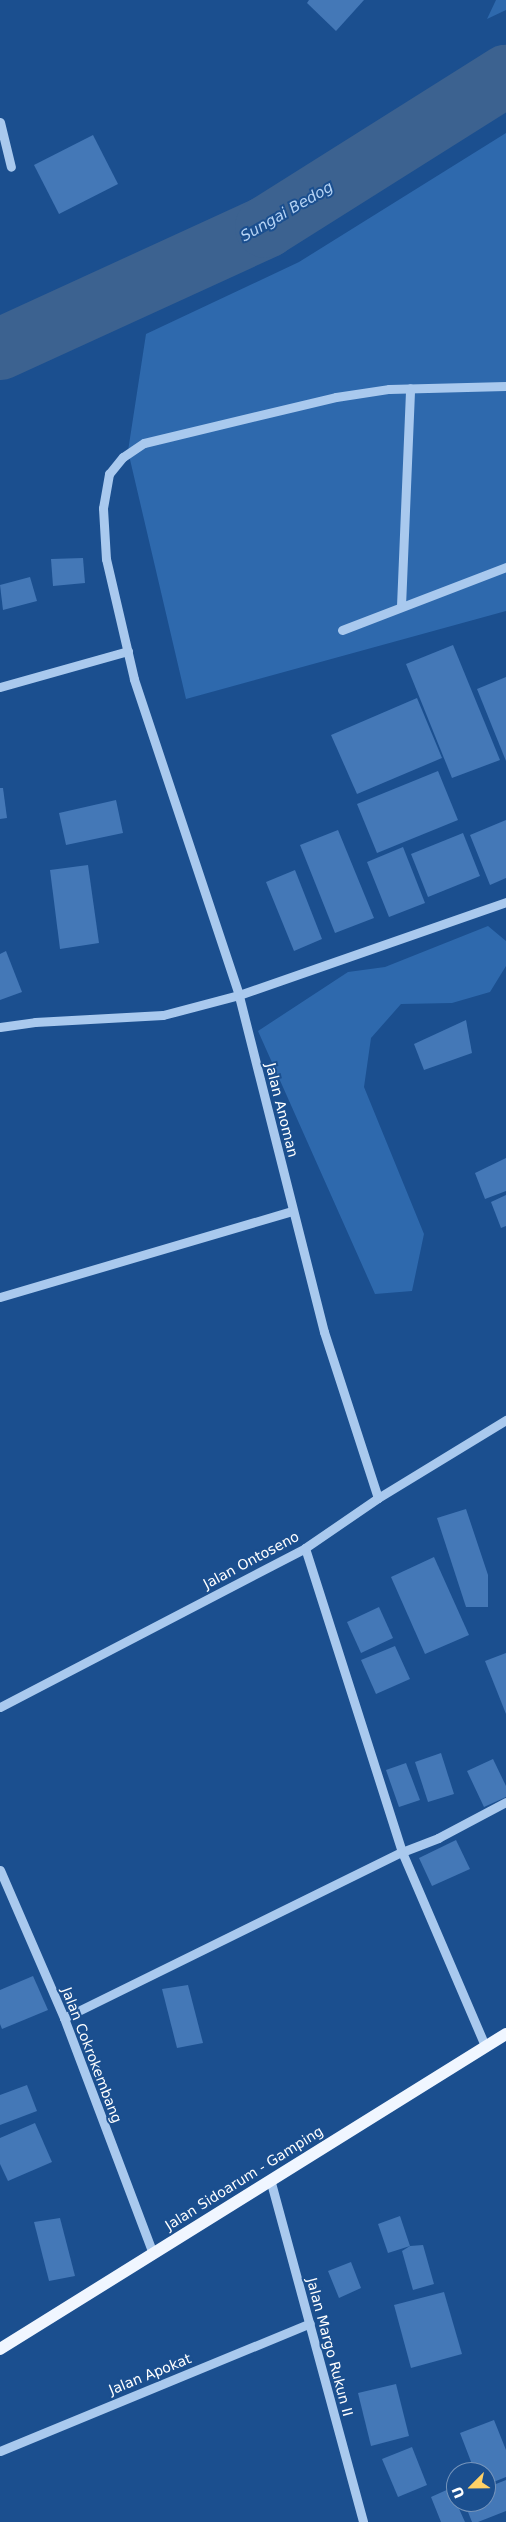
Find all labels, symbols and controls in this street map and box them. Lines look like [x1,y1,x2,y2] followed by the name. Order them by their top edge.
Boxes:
[237,178,337,246] water label: Sungai Bedog
[262,1061,302,1159] street label: Jalan Anoman
[200,1528,302,1592] street label: Jalan Ontoseno
[58,1985,126,2125] street label: Jalan Cokrokembang
[162,2122,326,2234] street label: Jalan Sidoarum - Gamping
[303,2276,357,2418] street label: Jalan Margo Rukun II
[106,2350,194,2398] street label: Jalan Apokat
[446,2462,496,2512] north arrow
[449,2484,468,2501] text: U

